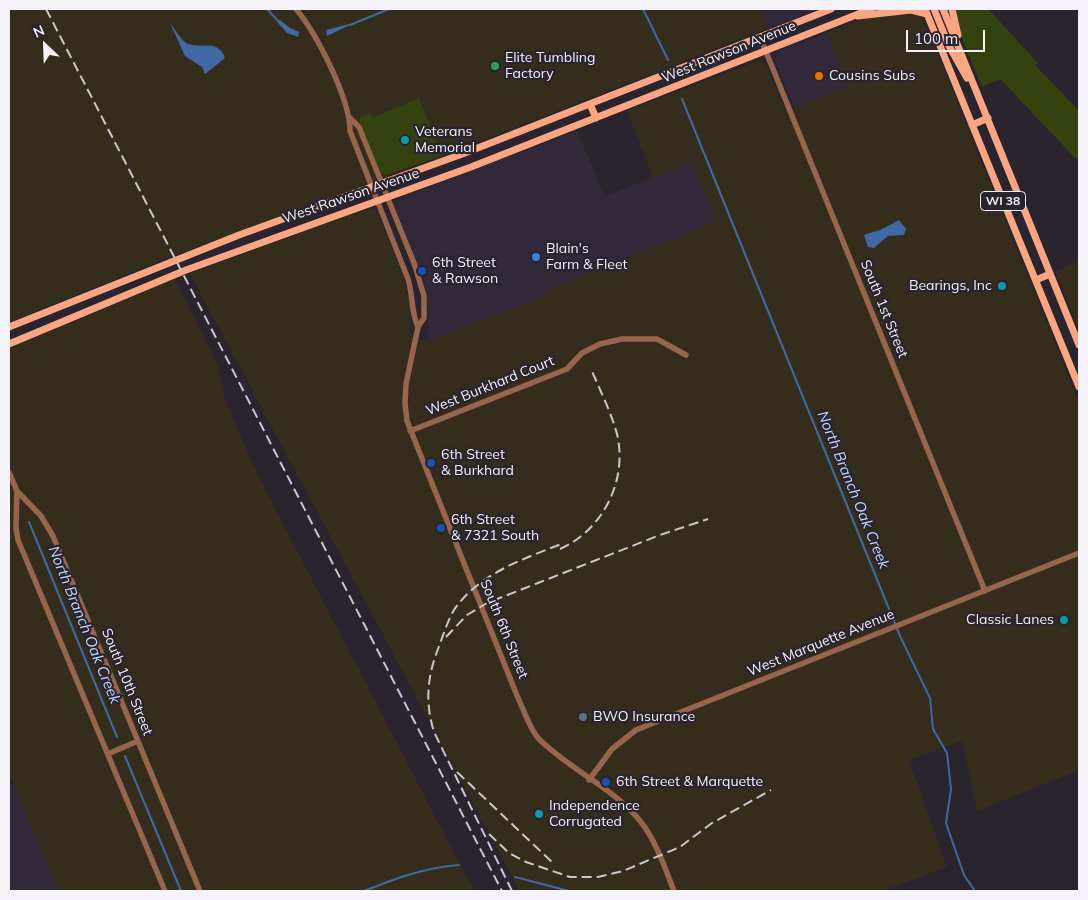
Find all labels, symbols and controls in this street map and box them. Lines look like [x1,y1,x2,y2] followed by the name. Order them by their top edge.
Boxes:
[659,17,799,87] street label: West Rawson Avenue
[20,20,70,70] north arrow
[908,20,987,52] scale bar
[30,21,47,42] text: N
[914,29,958,48] text: 100 m
[505,50,596,82] place label: Elite Tumbling Factory
[489,60,501,72] marker: Elite Tumbling Factory
[829,68,915,84] place label: Cousins Subs
[813,70,825,82] marker: Cousins Subs
[415,124,475,156] place label: Veterans Memorial
[399,134,411,146] marker: Veterans Memorial
[280,165,422,227] street label: West Rawson Avenue
[980,192,1026,210] road number: WI 38
[546,241,627,274] place label: Blain's Farm & Fleet
[530,251,542,263] marker: Blain's Farm & Fleet
[432,255,498,288] place label: 6th Street & Rawson
[857,258,911,360] street label: South 1st Street
[416,265,428,277] marker: 6th Street & Rawson
[909,278,992,294] place label: Bearings, Inc
[996,280,1008,292] marker: Bearings, Inc
[423,353,557,419] street label: West Burkhard Court
[813,408,893,572] water label: North Branch Oak Creek
[441,447,514,480] place label: 6th Street & Burkhard
[425,457,437,469] marker: 6th Street & Burkhard
[451,512,539,544] place label: 6th Street & 7321 South
[435,522,447,534] marker: 6th Street & 7321 South
[44,543,124,707] water label: North Branch Oak Creek
[476,577,532,681] street label: South 6th Street
[745,606,897,680] street label: West Marquette Avenue
[966,612,1054,628] place label: Classic Lanes
[1058,614,1070,626] marker: Classic Lanes
[98,626,156,738] street label: South 10th Street
[593,709,695,725] place label: BWO Insurance
[577,711,589,723] marker: BWO Insurance
[616,774,763,790] place label: 6th Street & Marquette
[600,776,612,788] marker: 6th Street & Marquette
[549,798,640,830] place label: Independence Corrugated
[533,808,545,820] marker: Independence Corrugated

